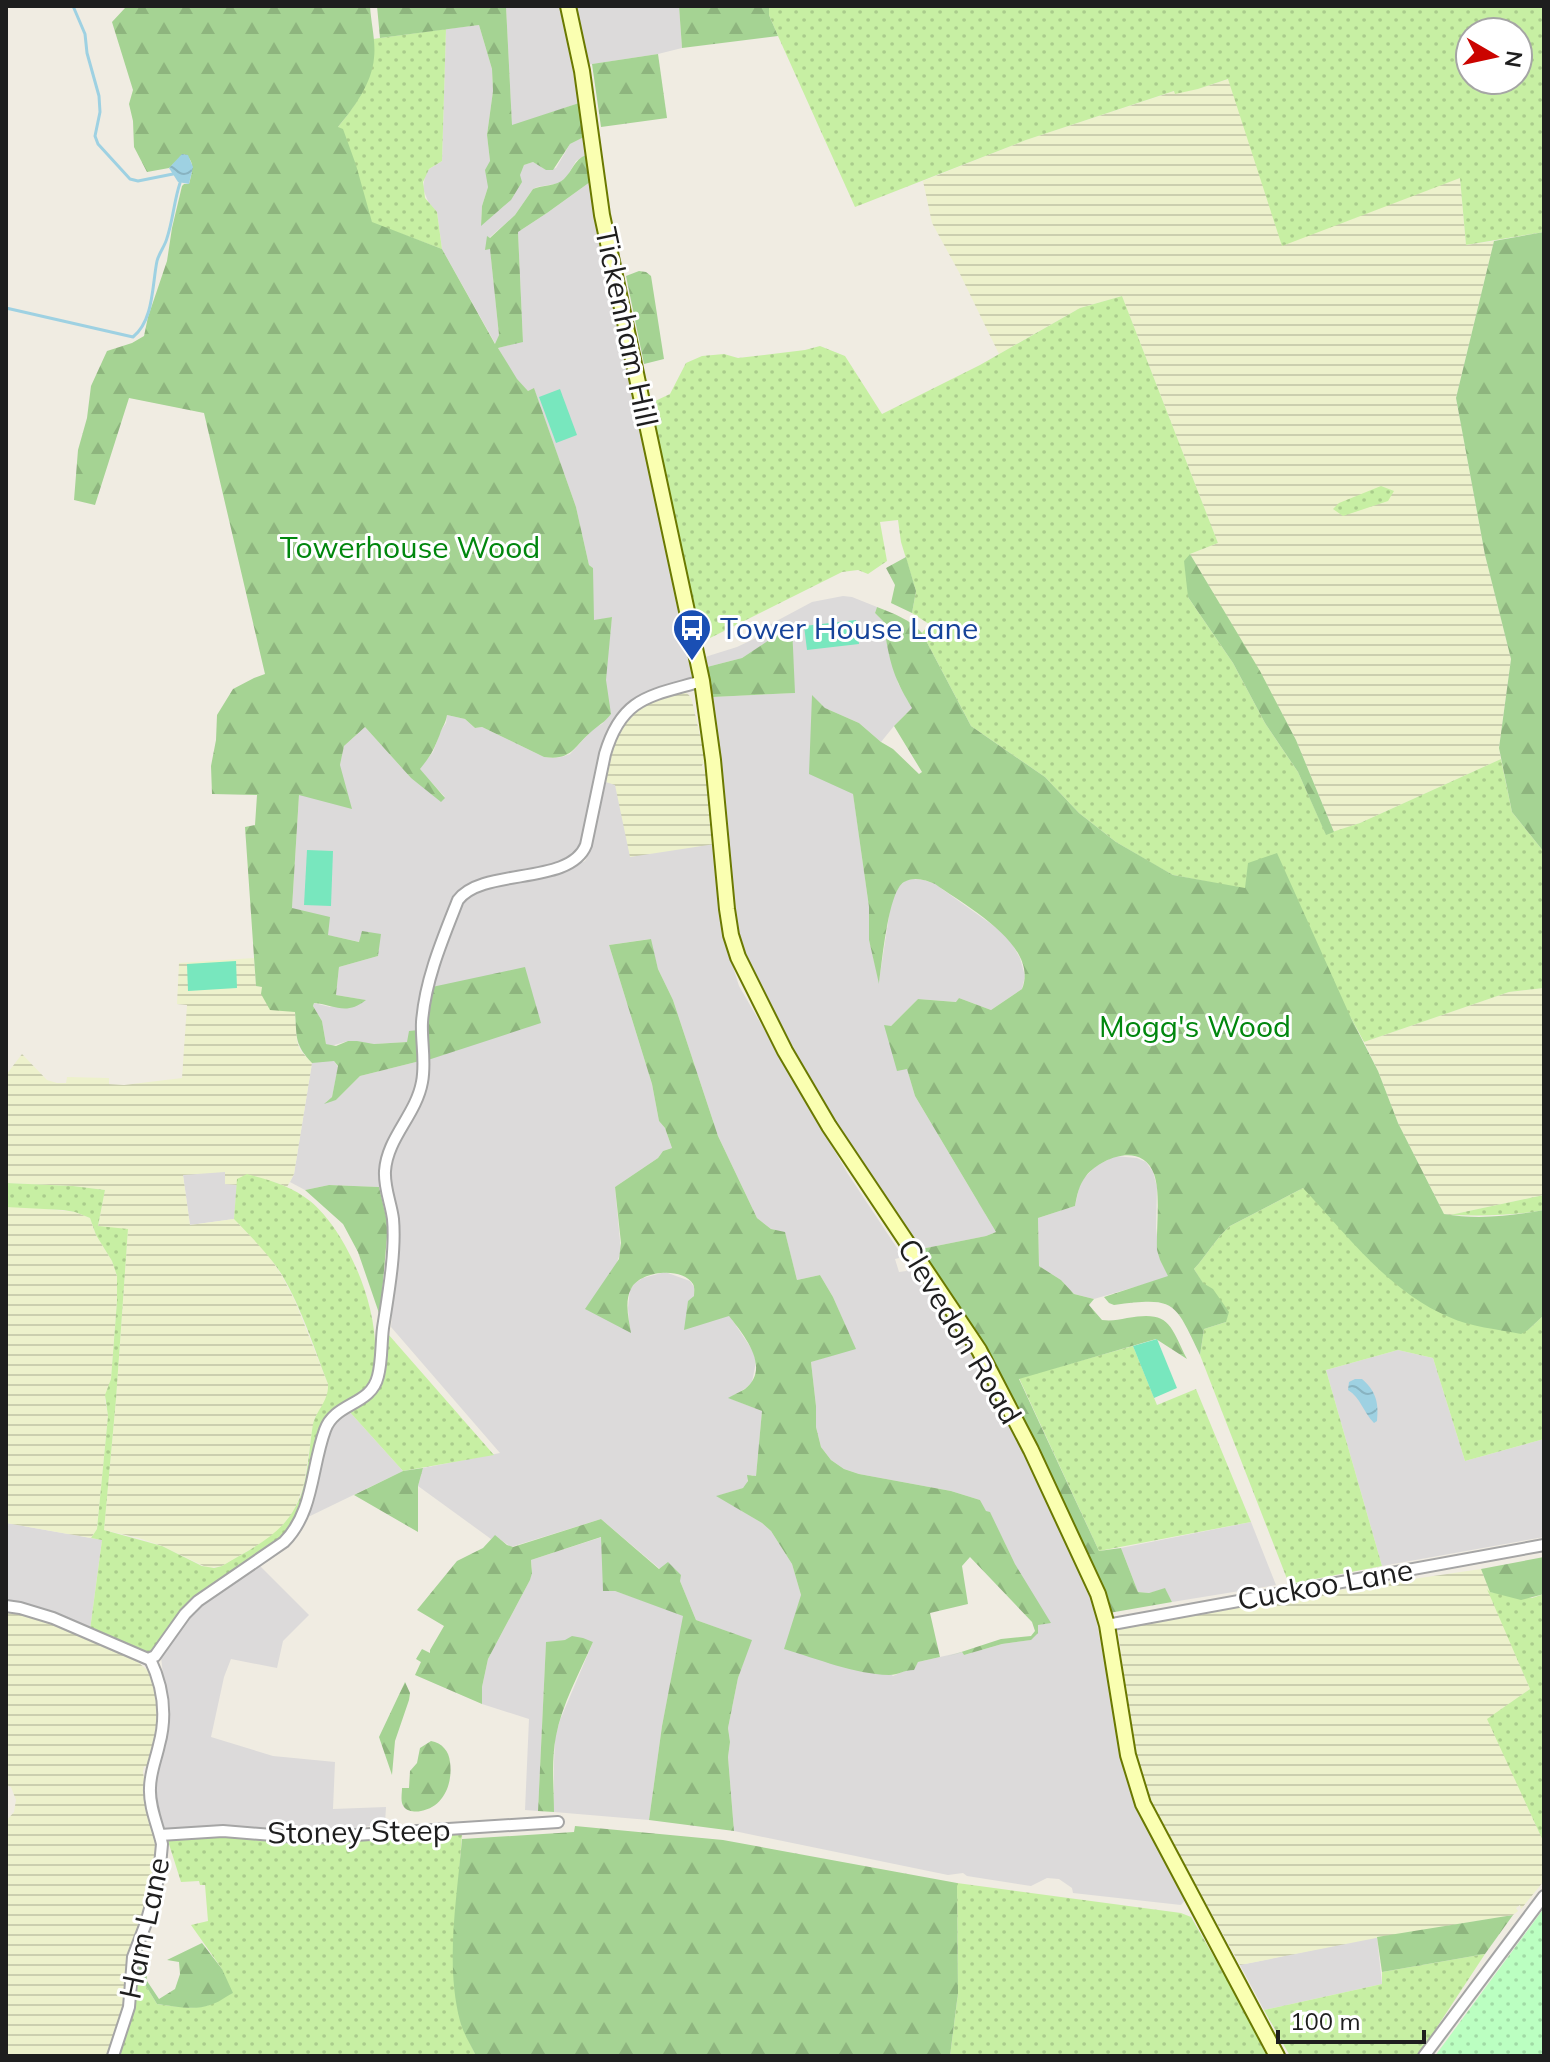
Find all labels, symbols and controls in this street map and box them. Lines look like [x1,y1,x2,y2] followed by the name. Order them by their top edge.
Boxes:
[1454,16,1534,96] north arrow
[1499,49,1529,70] text: N
[587,224,667,430] street label: Tickenham Hill
[280,528,540,566] park label: Towerhouse Wood
[671,607,713,662] bus stop icon: Tower House Lane
[720,609,978,647] place label: Tower House Lane
[1099,1007,1291,1045] park label: Mogg's Wood
[890,1231,1030,1431] street label: Clevedon Road
[1234,1550,1416,1618] street label: Cuckoo Lane
[267,1810,451,1852] street label: Stoney Steep
[111,1854,177,2002] street label: Ham Lane
[1278,1994,1424,2044] scale bar
[1290,2006,1361,2036] text: 100 m

